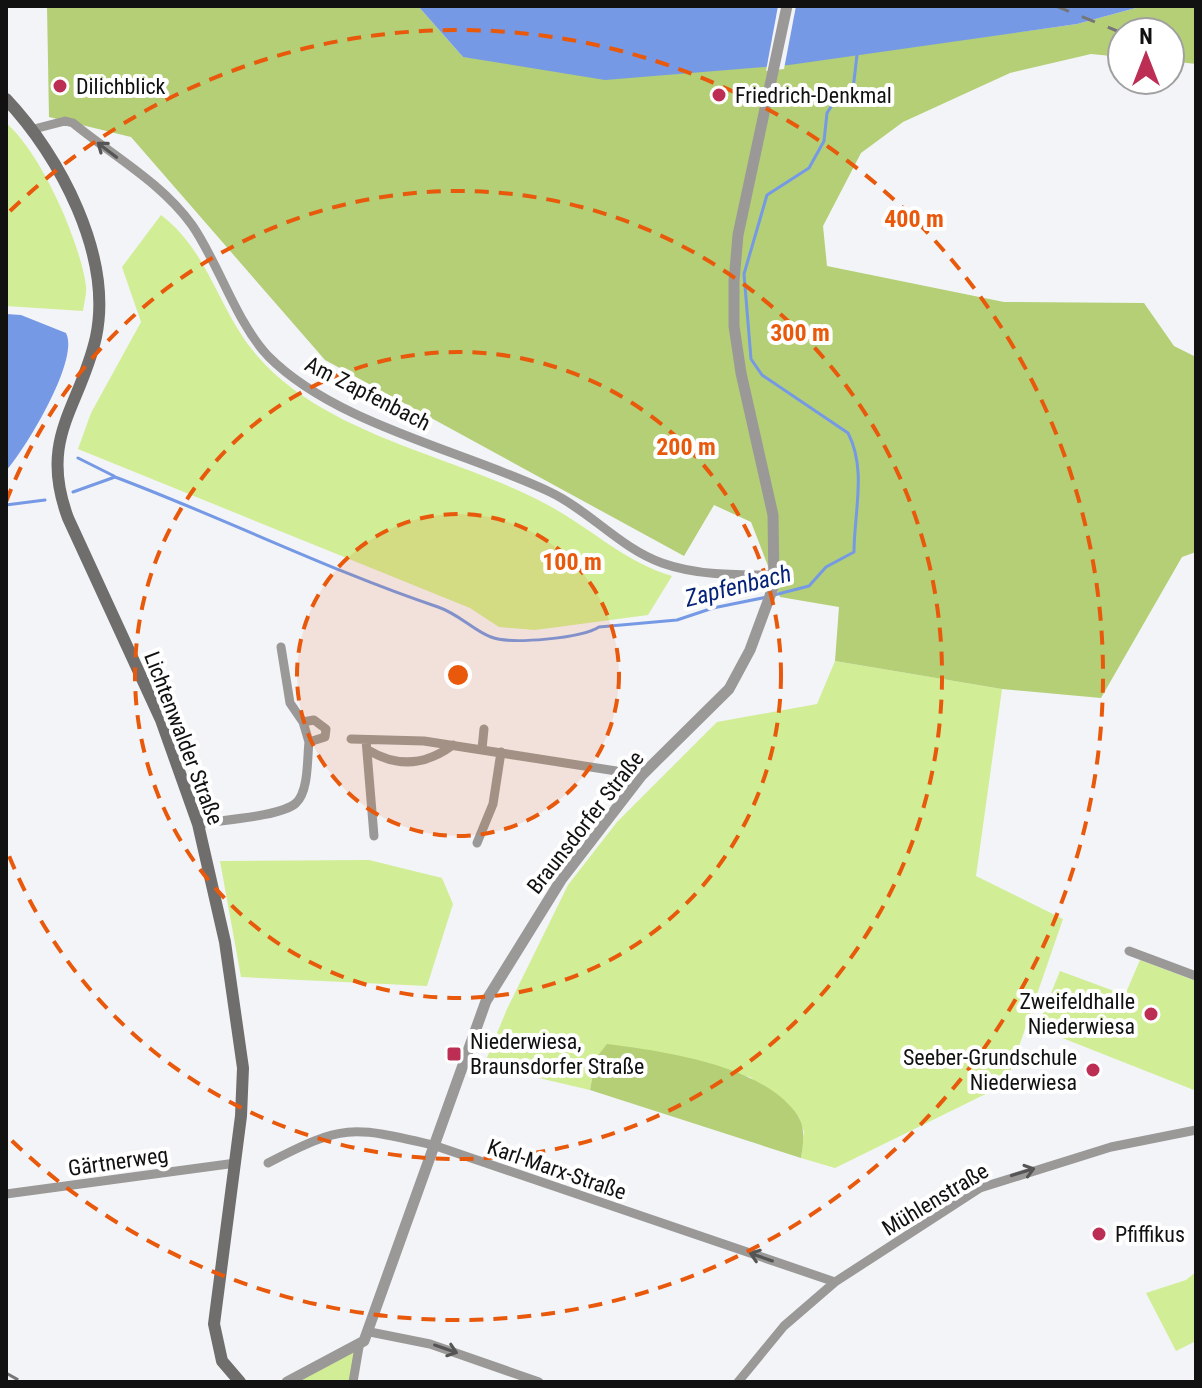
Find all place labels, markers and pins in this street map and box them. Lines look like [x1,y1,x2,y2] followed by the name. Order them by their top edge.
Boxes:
[76,74,166,99] place label: Dilichblick
[51,77,69,95] marker: Dilichblick
[735,83,892,108] place label: Friedrich-Denkmal
[710,86,728,104] marker: Friedrich-Denkmal
[444,661,472,689] centre of rings
[1020,989,1135,1039] place label: Zweifeldhalle Niederwiesa
[1142,1005,1160,1023] marker: Zweifeldhalle Niederwiesa
[470,1029,644,1079] place label: Niederwiesa, Braunsdorfer Straße
[445,1045,463,1063] marker: Niederwiesa, Braunsdorfer Straße
[903,1045,1077,1095] place label: Seeber-Grundschule Niederwiesa
[1084,1061,1102,1079] marker: Seeber-Grundschule Niederwiesa
[1115,1222,1185,1247] place label: Pfiffikus
[1090,1225,1108,1243] marker: Pfiffikus

